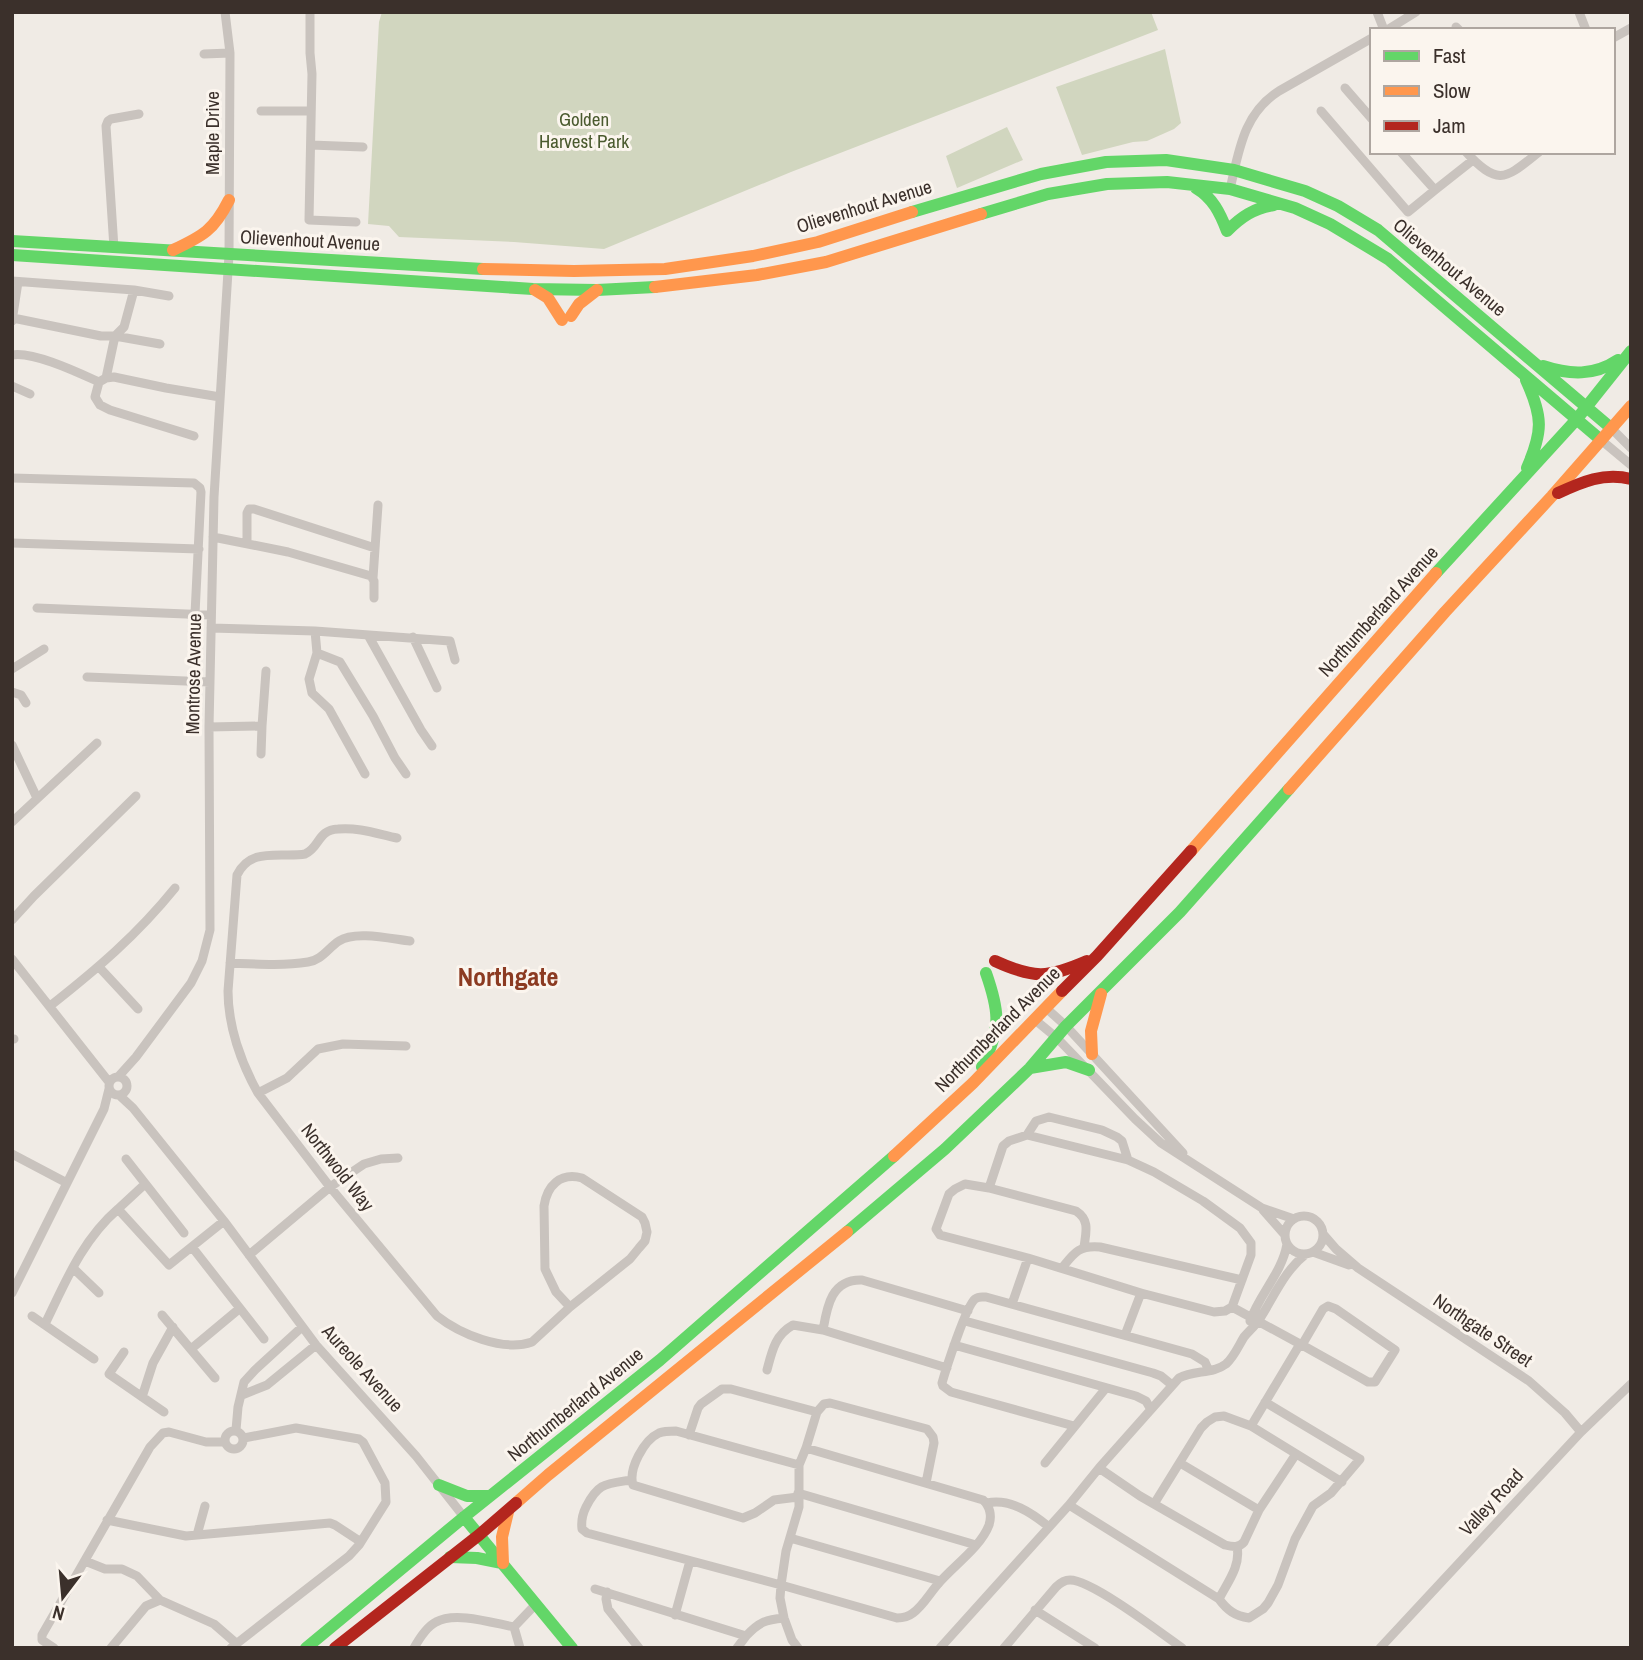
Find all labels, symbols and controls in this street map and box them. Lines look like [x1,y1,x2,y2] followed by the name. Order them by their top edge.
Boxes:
[1370,28,1615,154] legend
[1433,41,1466,70] text: Fast
[1433,76,1471,105] text: Slow
[199,91,225,175] street label: Maple Drive
[539,106,629,154] park label: Golden Harvest Park
[1433,111,1466,140] text: Jam
[793,173,935,239] street label: Olievenhout Avenue
[1388,212,1512,322] street label: Olievenhout Avenue
[239,223,381,257] street label: Olievenhout Avenue
[1312,540,1444,682] street label: Northumberland Avenue
[179,613,207,735] street label: Montrose Avenue
[458,959,558,994] district label: Northgate
[928,960,1066,1098] street label: Northumberland Avenue
[295,1118,381,1217] street label: Northwold Way
[1428,1287,1538,1373] street label: Northgate Street
[316,1318,409,1417] street label: Aureole Avenue
[502,1341,648,1467] street label: Northumberland Avenue
[1453,1463,1529,1541] street label: Valley Road
[28,1562,98,1632] north arrow
[49,1599,67,1627] text: N

